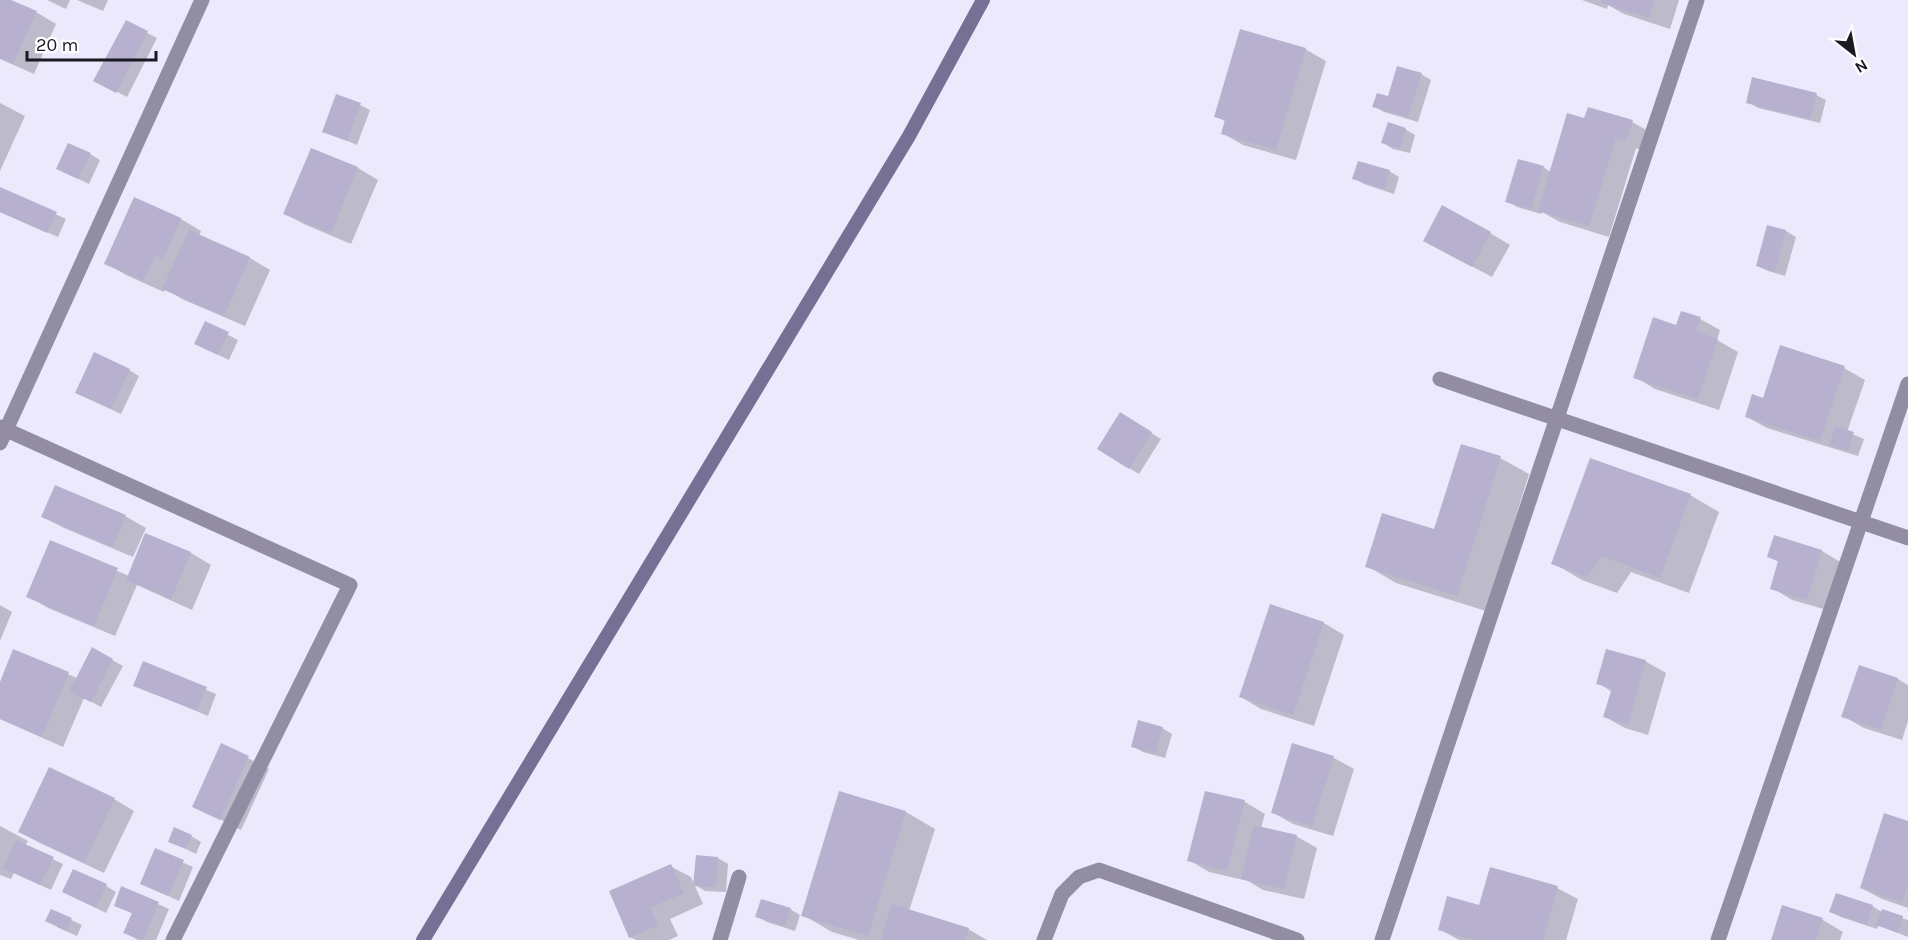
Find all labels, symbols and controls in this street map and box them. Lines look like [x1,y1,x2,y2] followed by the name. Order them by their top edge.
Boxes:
[27,24,156,62] scale bar
[1824,24,1884,84] north arrow
[36,34,78,56] text: 20 m
[1852,55,1871,78] text: N

